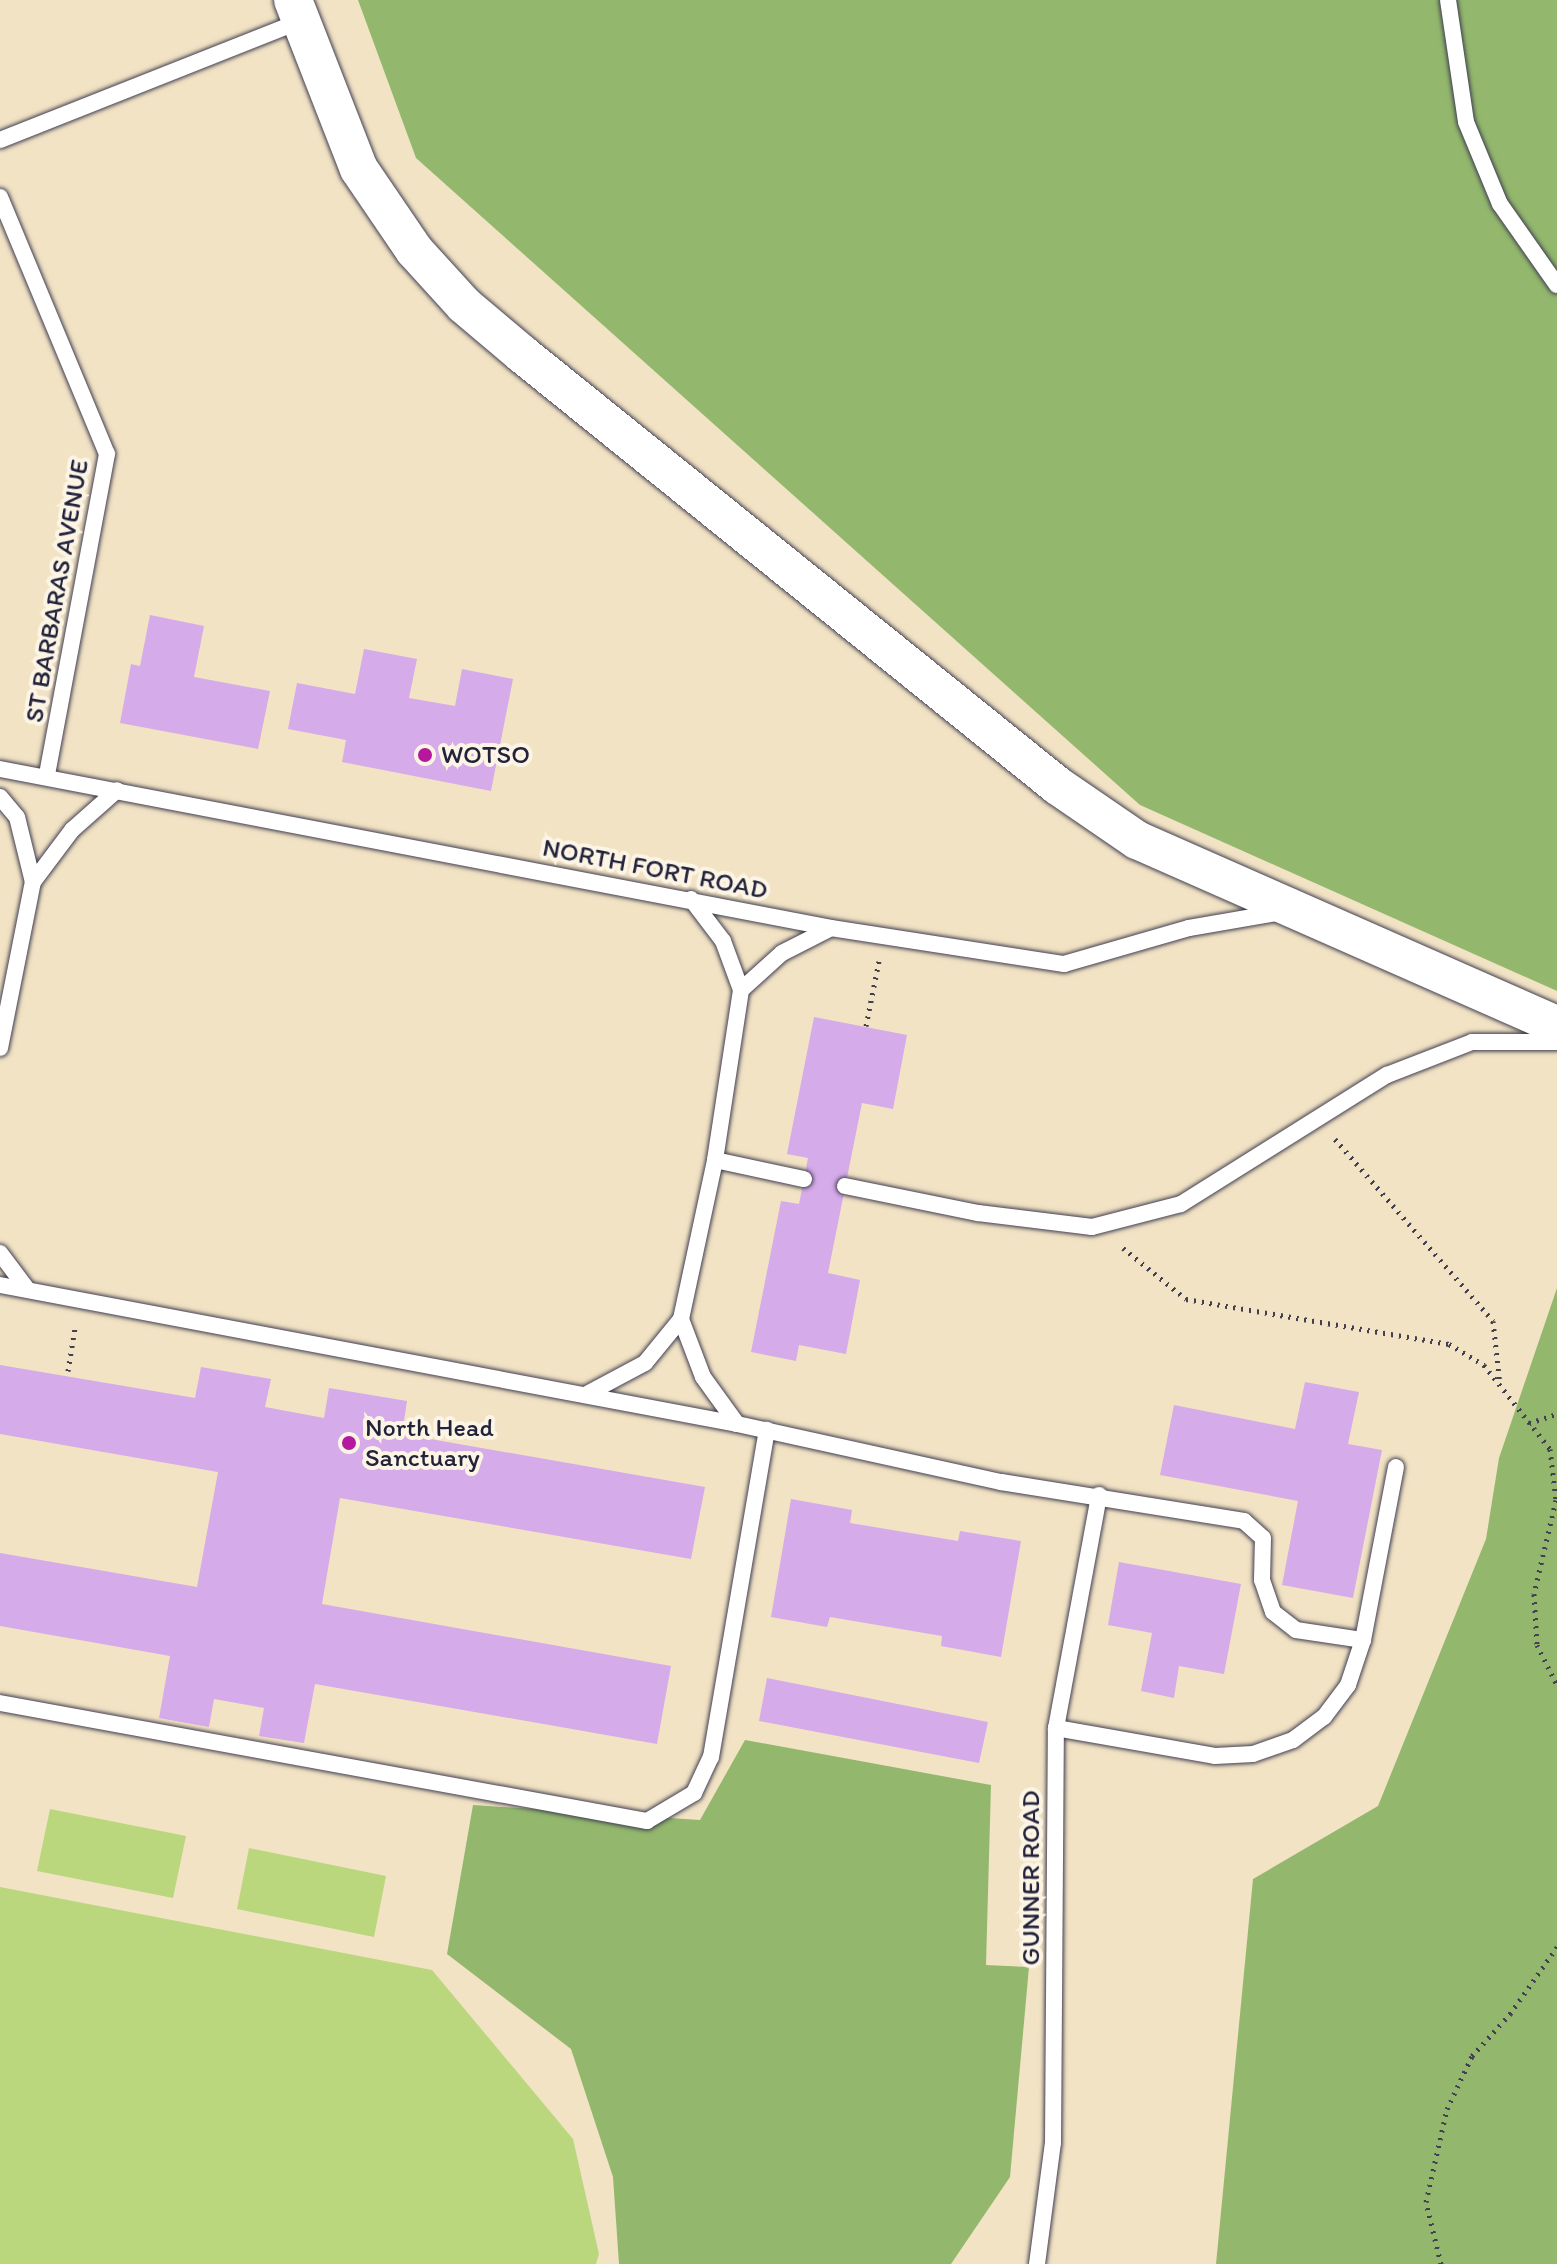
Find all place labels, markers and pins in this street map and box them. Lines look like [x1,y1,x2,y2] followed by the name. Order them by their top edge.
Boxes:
[441,739,530,771] place label: WOTSO
[416,746,434,764] marker: WOTSO
[365,1412,493,1474] place label: North Head Sanctuary
[340,1434,358,1452] marker: North Head Sanctuary

